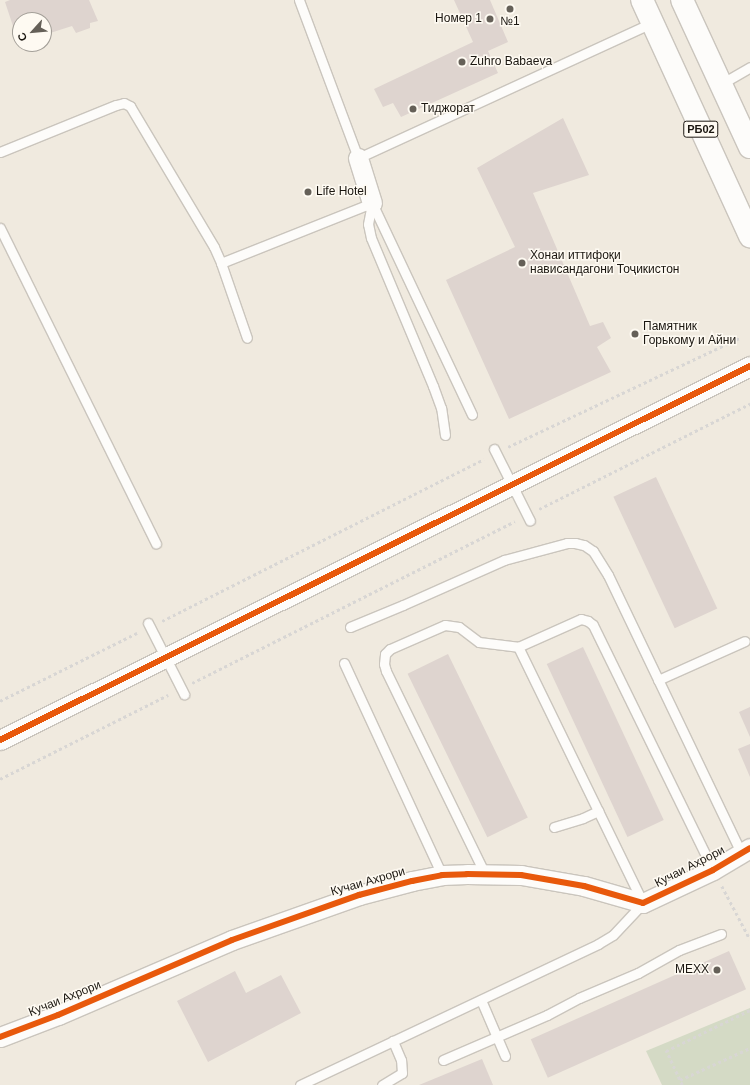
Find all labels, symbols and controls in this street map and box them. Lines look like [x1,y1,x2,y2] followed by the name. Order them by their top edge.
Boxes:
[505,4,515,14] marker: №1
[12,12,52,52] north arrow
[435,12,482,26] place label: Номер 1
[485,14,495,24] marker: Номер 1
[500,15,520,29] place label: №1
[15,31,29,43] text: С
[470,55,552,69] place label: Zuhro Babaeva
[457,57,467,67] marker: Zuhro Babaeva
[421,102,475,116] place label: Тиджорат
[408,104,418,114] marker: Тиджорат
[683,120,719,138] road number: РБ02
[316,185,367,199] place label: Life Hotel
[303,187,313,197] marker: Life Hotel
[530,249,679,277] place label: Хонаи иттифоқи нависандагони Тоҷикистон
[517,258,527,268] marker: Хонаи иттифоқи нависандагони Тоҷикистон
[643,320,736,348] place label: Памятник Горькому и Айни
[630,329,640,339] marker: Памятник Горькому и Айни
[653,843,727,891] street label: Кучаи Ахрори
[329,865,407,899] street label: Кучаи Ахрори
[675,963,709,977] place label: MEXX
[712,965,722,975] marker: MEXX
[27,978,103,1020] street label: Кучаи Ахрори

